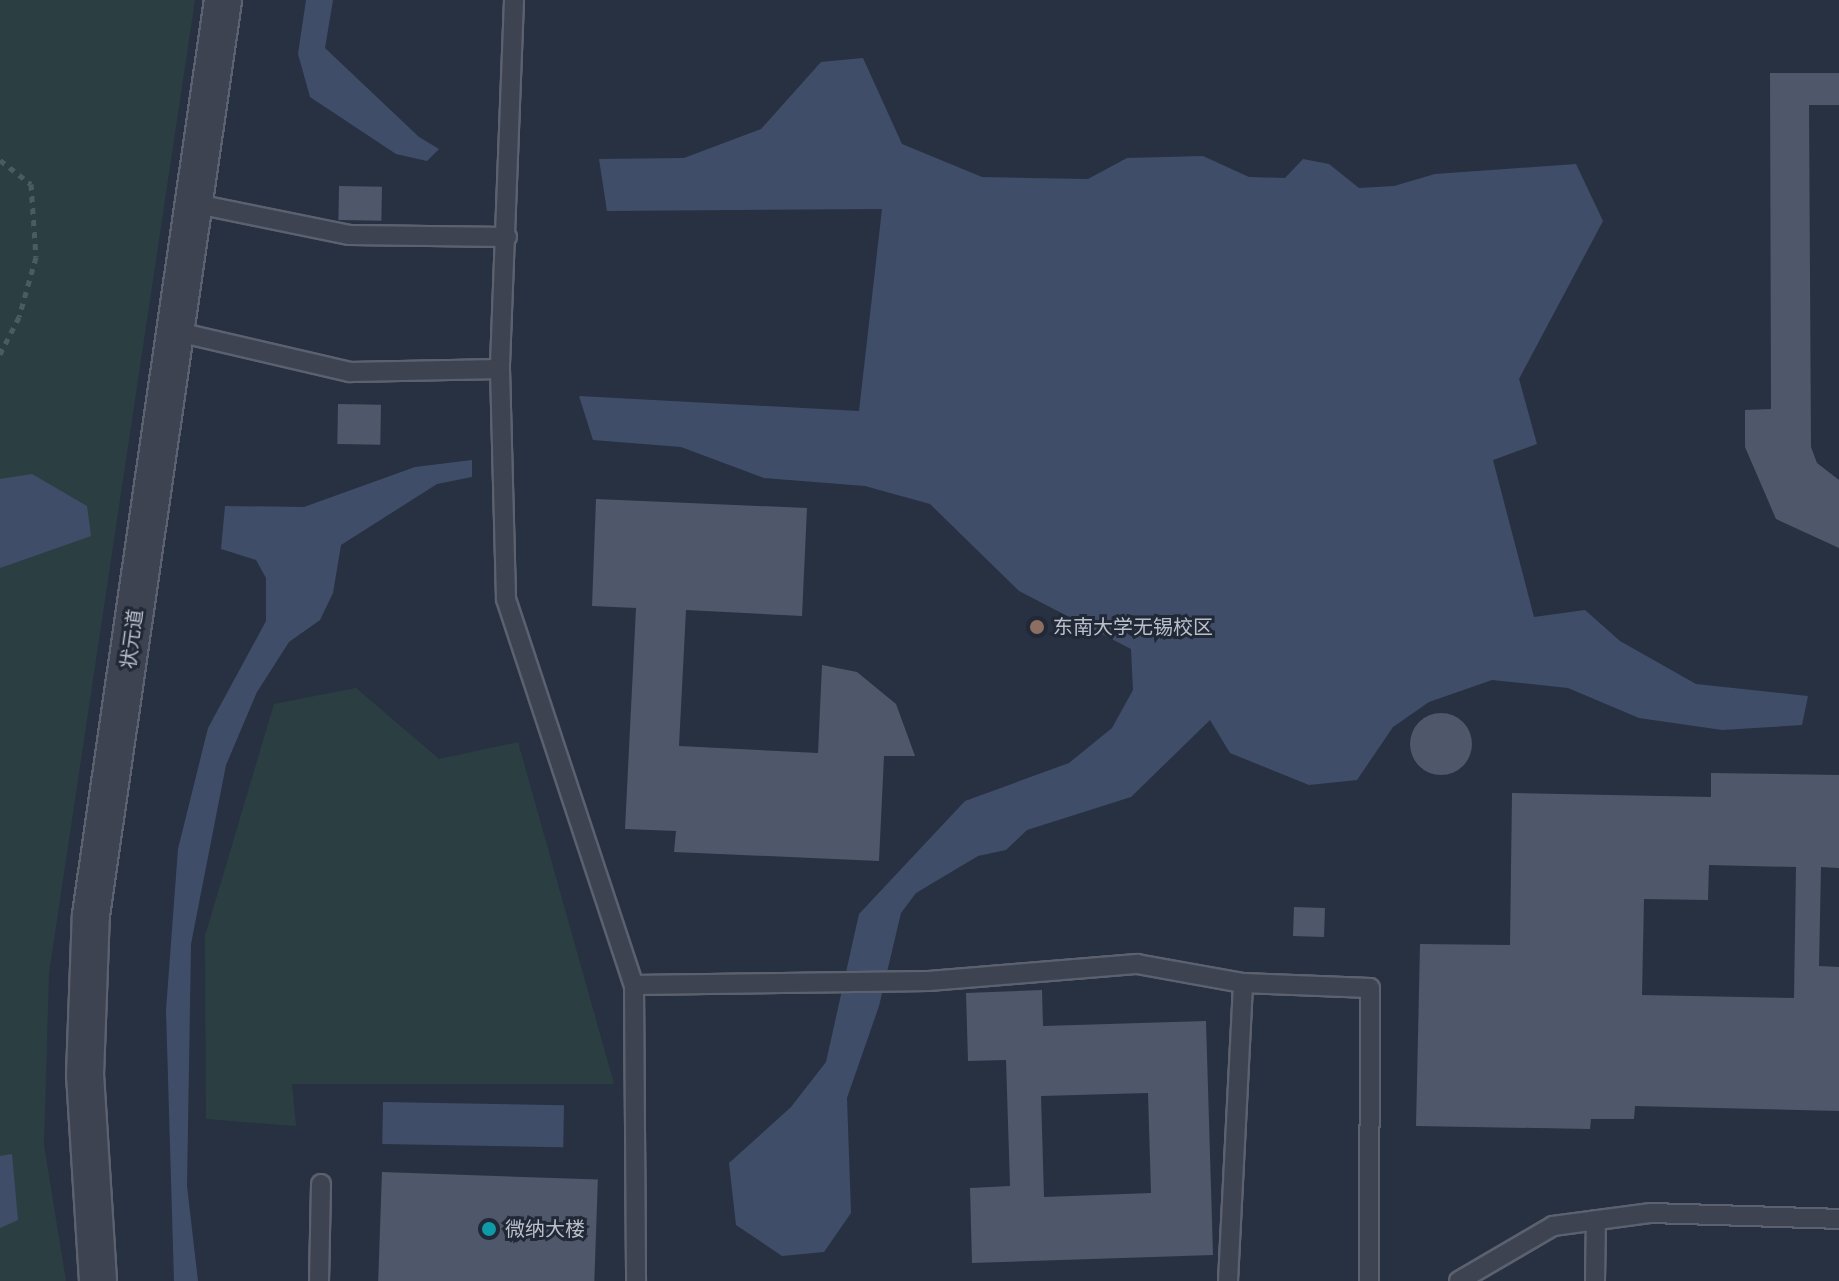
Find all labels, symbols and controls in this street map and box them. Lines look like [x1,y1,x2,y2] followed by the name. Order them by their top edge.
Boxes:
[116,608,148,670] street label: 状元道
[1053,615,1213,639] place label: 东南大学无锡校区
[1028,618,1046,636] marker: 东南大学无锡校区
[505,1217,585,1241] place label: 微纳大楼
[480,1220,498,1238] marker: 微纳大楼

